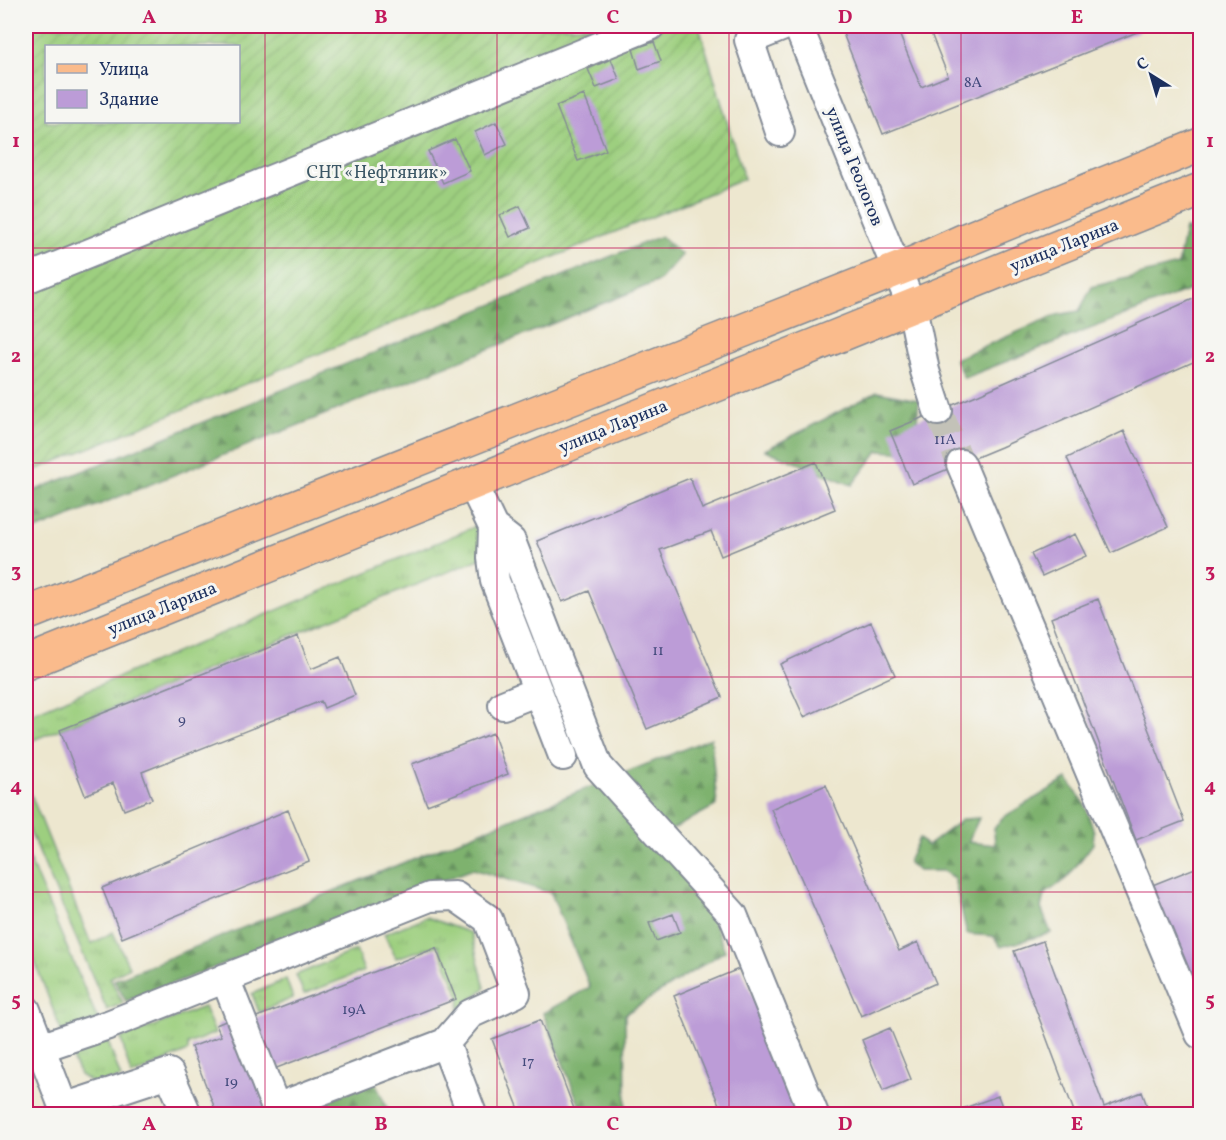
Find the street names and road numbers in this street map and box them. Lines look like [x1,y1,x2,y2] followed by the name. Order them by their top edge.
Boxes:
[818,103,889,230] street label: улица Геологов
[1006,213,1123,280] street label: улица Ларина
[555,394,672,461] street label: улица Ларина
[104,576,221,643] street label: улица Ларина

